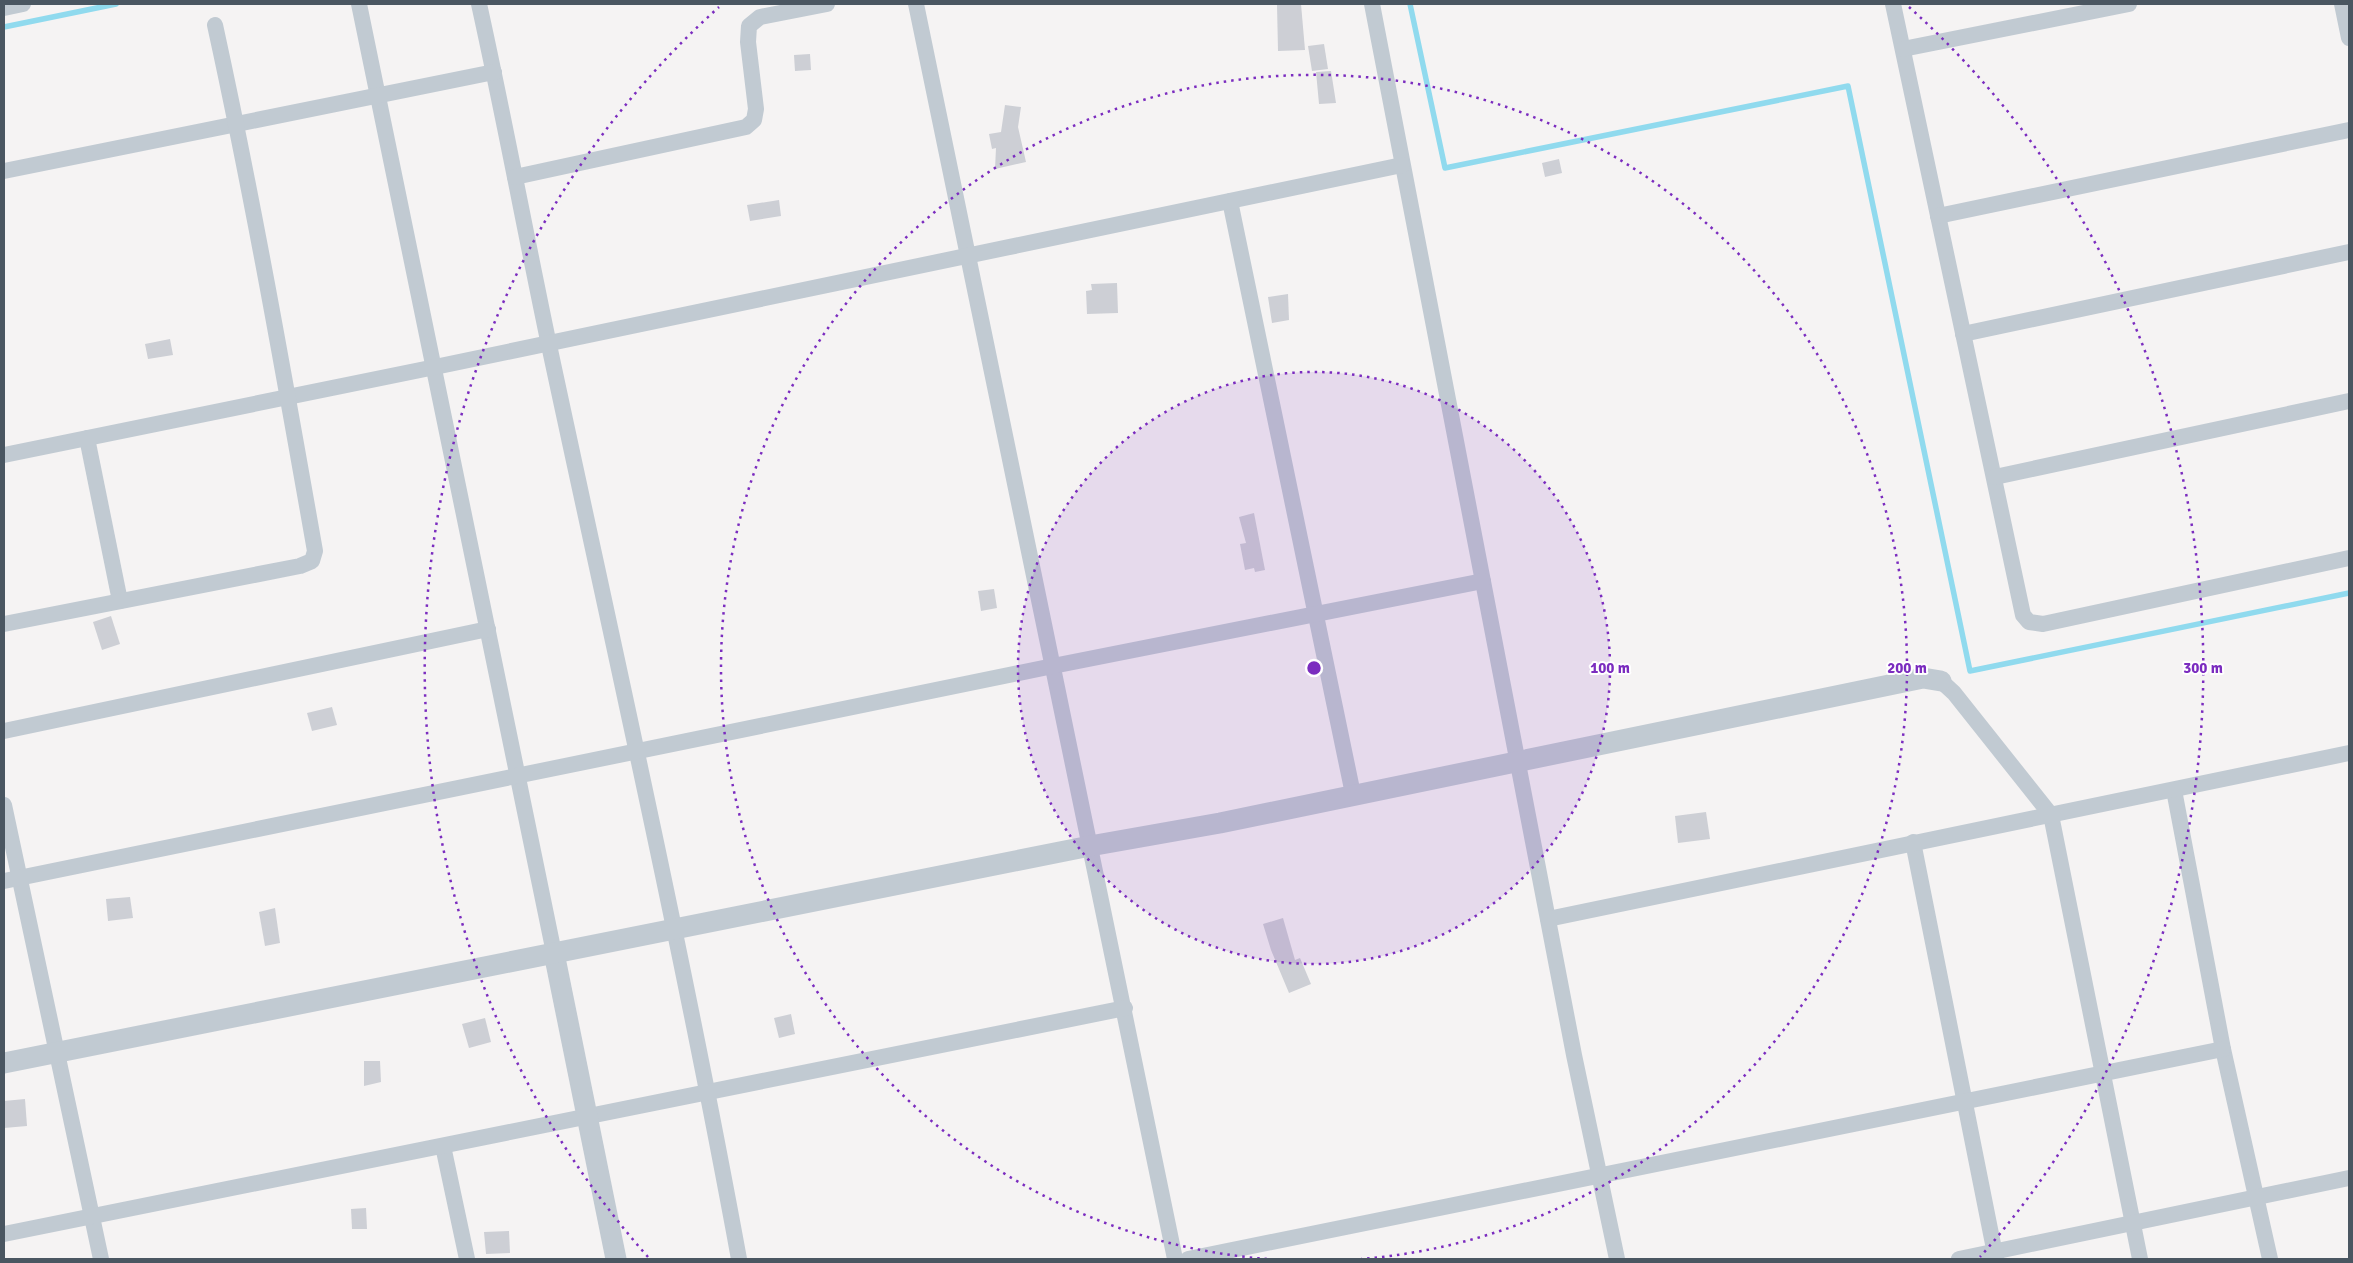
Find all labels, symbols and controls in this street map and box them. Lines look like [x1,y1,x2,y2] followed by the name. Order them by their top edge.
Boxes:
[1305,659,1323,677] centre of rings
[1590,659,1630,677] text: 100 m
[1887,659,1927,677] text: 200 m
[2183,659,2223,677] text: 300 m

